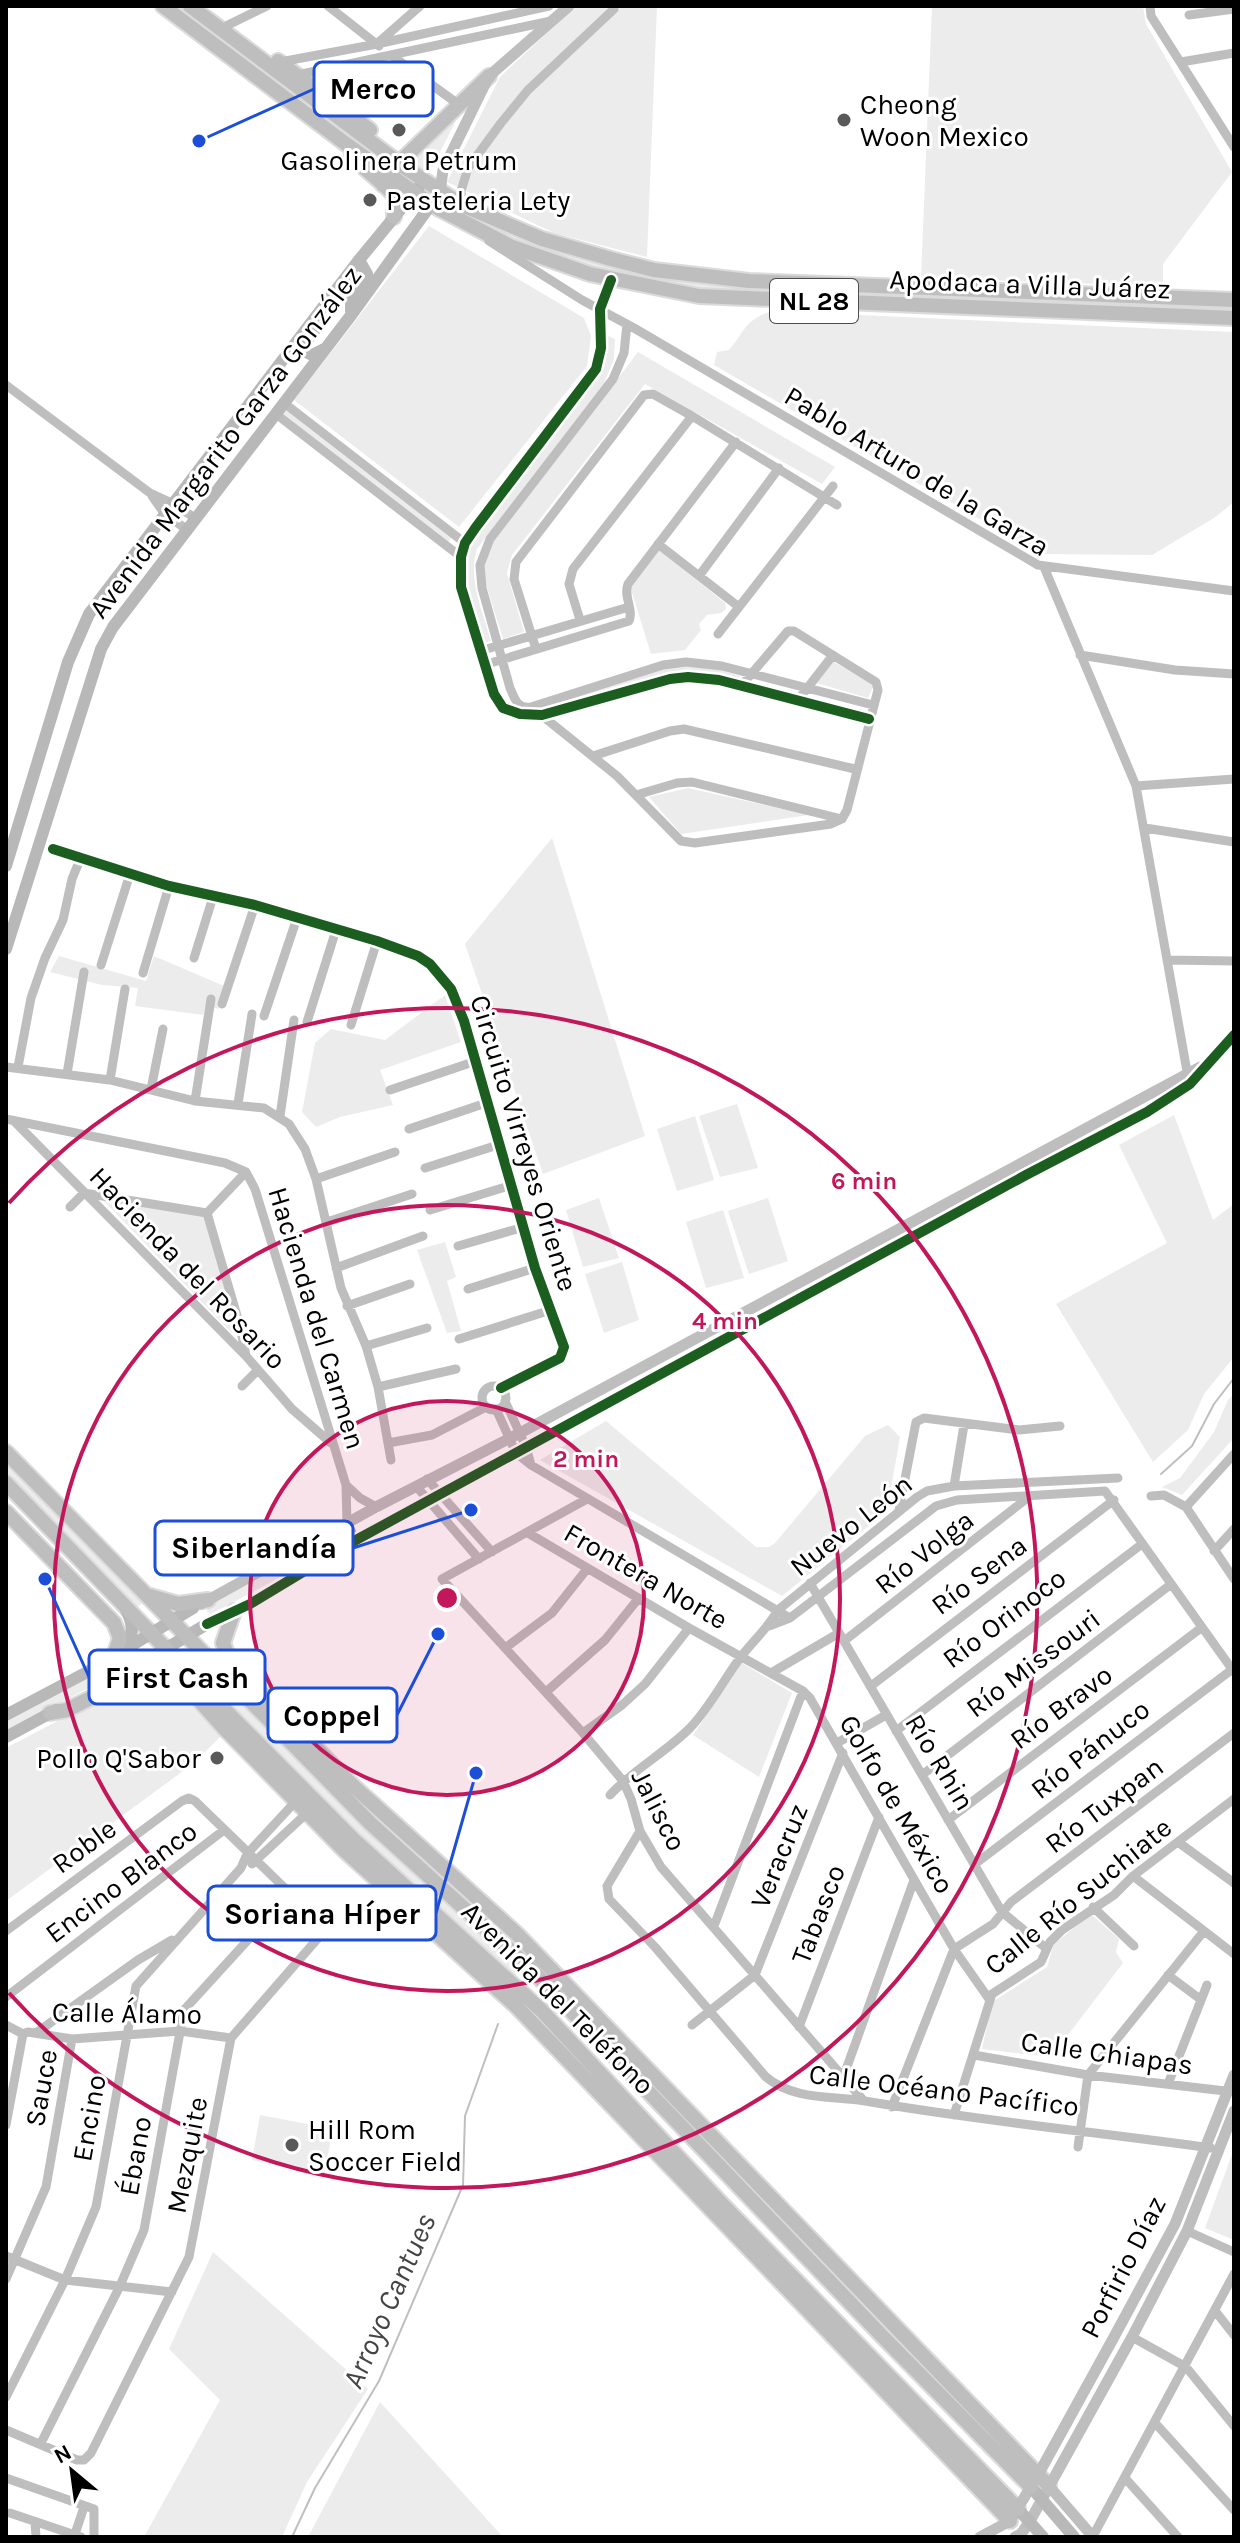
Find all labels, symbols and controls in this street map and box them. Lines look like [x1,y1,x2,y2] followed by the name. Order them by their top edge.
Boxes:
[314,62,433,116] callout: Merco
[330,71,416,107] text: Merco
[860,88,1029,153] place label: Cheong Woon Mexico
[835,111,853,129] marker: Cheong Woon Mexico
[390,121,408,139] marker: Gasolinera Petrum
[281,144,517,177] place label: Gasolinera Petrum
[386,184,570,217] place label: Pasteleria Lety
[361,191,379,209] marker: Pasteleria Lety
[82,260,368,624] street label: Avenida Margarito Garza González
[889,263,1171,305] street label: Apodaca a Villa Juárez
[770,279,858,323] road number: NL 28
[779,379,1055,563] street label: Pablo Arturo de la Garza
[463,991,585,1295] street label: Circuito Virreyes Oriente
[83,1160,293,1376] street label: Hacienda del Rosario
[831,1167,897,1195] text: 6 min
[261,1183,373,1453] street label: Hacienda del Carmen
[692,1307,758,1335] text: 4 min
[553,1445,619,1473] text: 2 min
[783,1467,919,1583] street label: Nuevo León
[868,1503,980,1601] street label: Río Volga
[558,1516,734,1636] street label: Frontera Norte
[155,1521,353,1575] callout: Siberlandía
[925,1528,1033,1622] street label: Río Sena
[171,1530,337,1566] text: Siberlandía
[936,1561,1072,1675] street label: Río Orinoco
[433,1584,461,1612] centre of rings
[959,1602,1107,1724] street label: Río Missouri
[89,1650,265,1704] callout: First Cash
[1003,1658,1119,1756] street label: Río Bravo
[105,1660,249,1696] text: First Cash
[268,1688,397,1742] callout: Coppel
[1024,1692,1156,1806] street label: Río Pánuco
[283,1698,381,1734] text: Coppel
[898,1708,982,1816] street label: Río Rhin
[832,1709,962,1899] street label: Golfo de México
[36,1742,202,1775] place label: Pollo Q'Sabor
[208,1749,226,1767] marker: Pollo Q'Sabor
[1038,1750,1170,1860] street label: Río Tuxpan
[624,1764,694,1856] street label: Jalisco
[743,1799,815,1913] street label: Veracruz
[978,1811,1178,1981] street label: Calle Río Suchiate
[45,1812,123,1880] street label: Roble
[39,1814,203,1950] street label: Encino Blanco
[784,1860,852,1968] street label: Tabasco
[208,1886,436,1940] callout: Soriana Híper
[455,1895,661,2101] street label: Avenida del Teléfono
[224,1896,420,1932] text: Soriana Híper
[52,1994,202,2031] street label: Calle Álamo
[1019,2025,1195,2081] street label: Calle Chiapas
[18,2047,64,2129] street label: Sauce
[807,2057,1081,2123] street label: Calle Océano Pacífico
[65,2072,113,2164] street label: Encino
[160,2094,214,2216] street label: Mezquite
[308,2113,462,2178] place label: Hill Rom Soccer Field
[111,2114,158,2198] street label: Ébano
[283,2136,301,2154] marker: Hill Rom Soccer Field
[1073,2191,1173,2343] street label: Porfirio Díaz
[334,2208,444,2394] water label: Arroyo Cantues
[32,2431,112,2511] north arrow
[50,2439,76,2470] text: N

